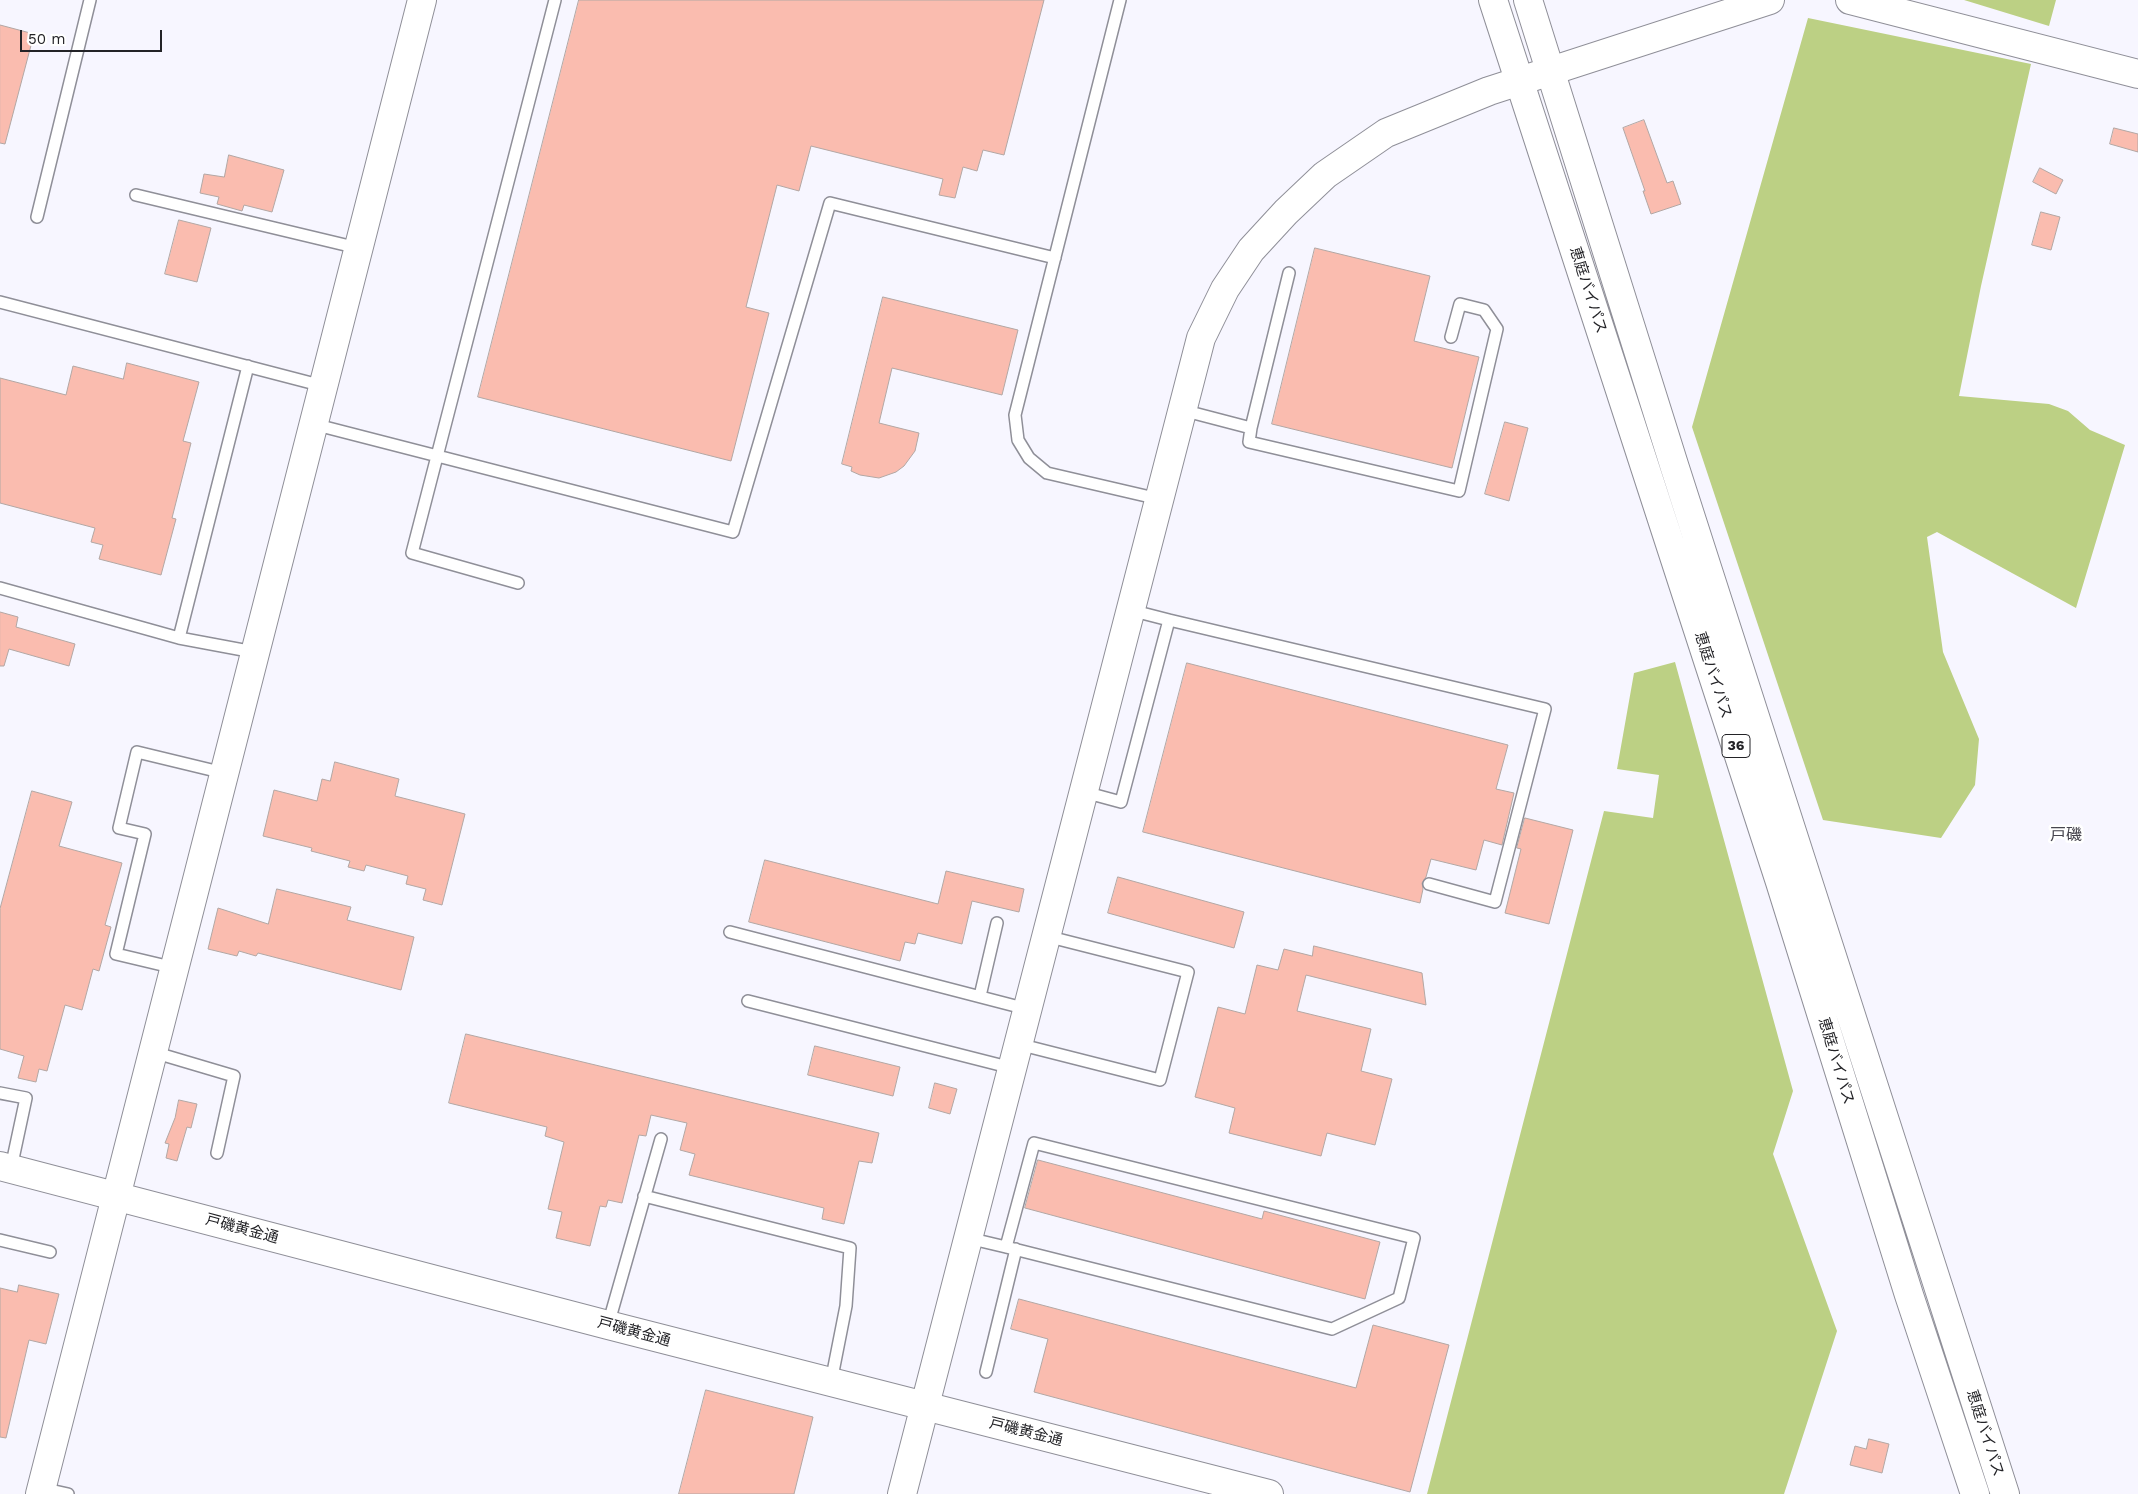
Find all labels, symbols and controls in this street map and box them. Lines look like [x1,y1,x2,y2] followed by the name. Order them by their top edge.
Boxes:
[22,20,165,52] scale bar
[28,30,65,48] text: 50 m
[1566,244,1610,336] street label: 恵庭バイパス
[1691,629,1735,721] street label: 恵庭バイパス
[1722,734,1750,758] road number: 36
[2050,825,2082,845] district label: 戸磯
[1814,1015,1858,1107] street label: 恵庭バイパス
[203,1211,281,1247] street label: 戸磯黄金通
[595,1314,673,1350] street label: 戸磯黄金通
[1963,1387,2007,1479] street label: 恵庭バイパス
[987,1414,1065,1450] street label: 戸磯黄金通

